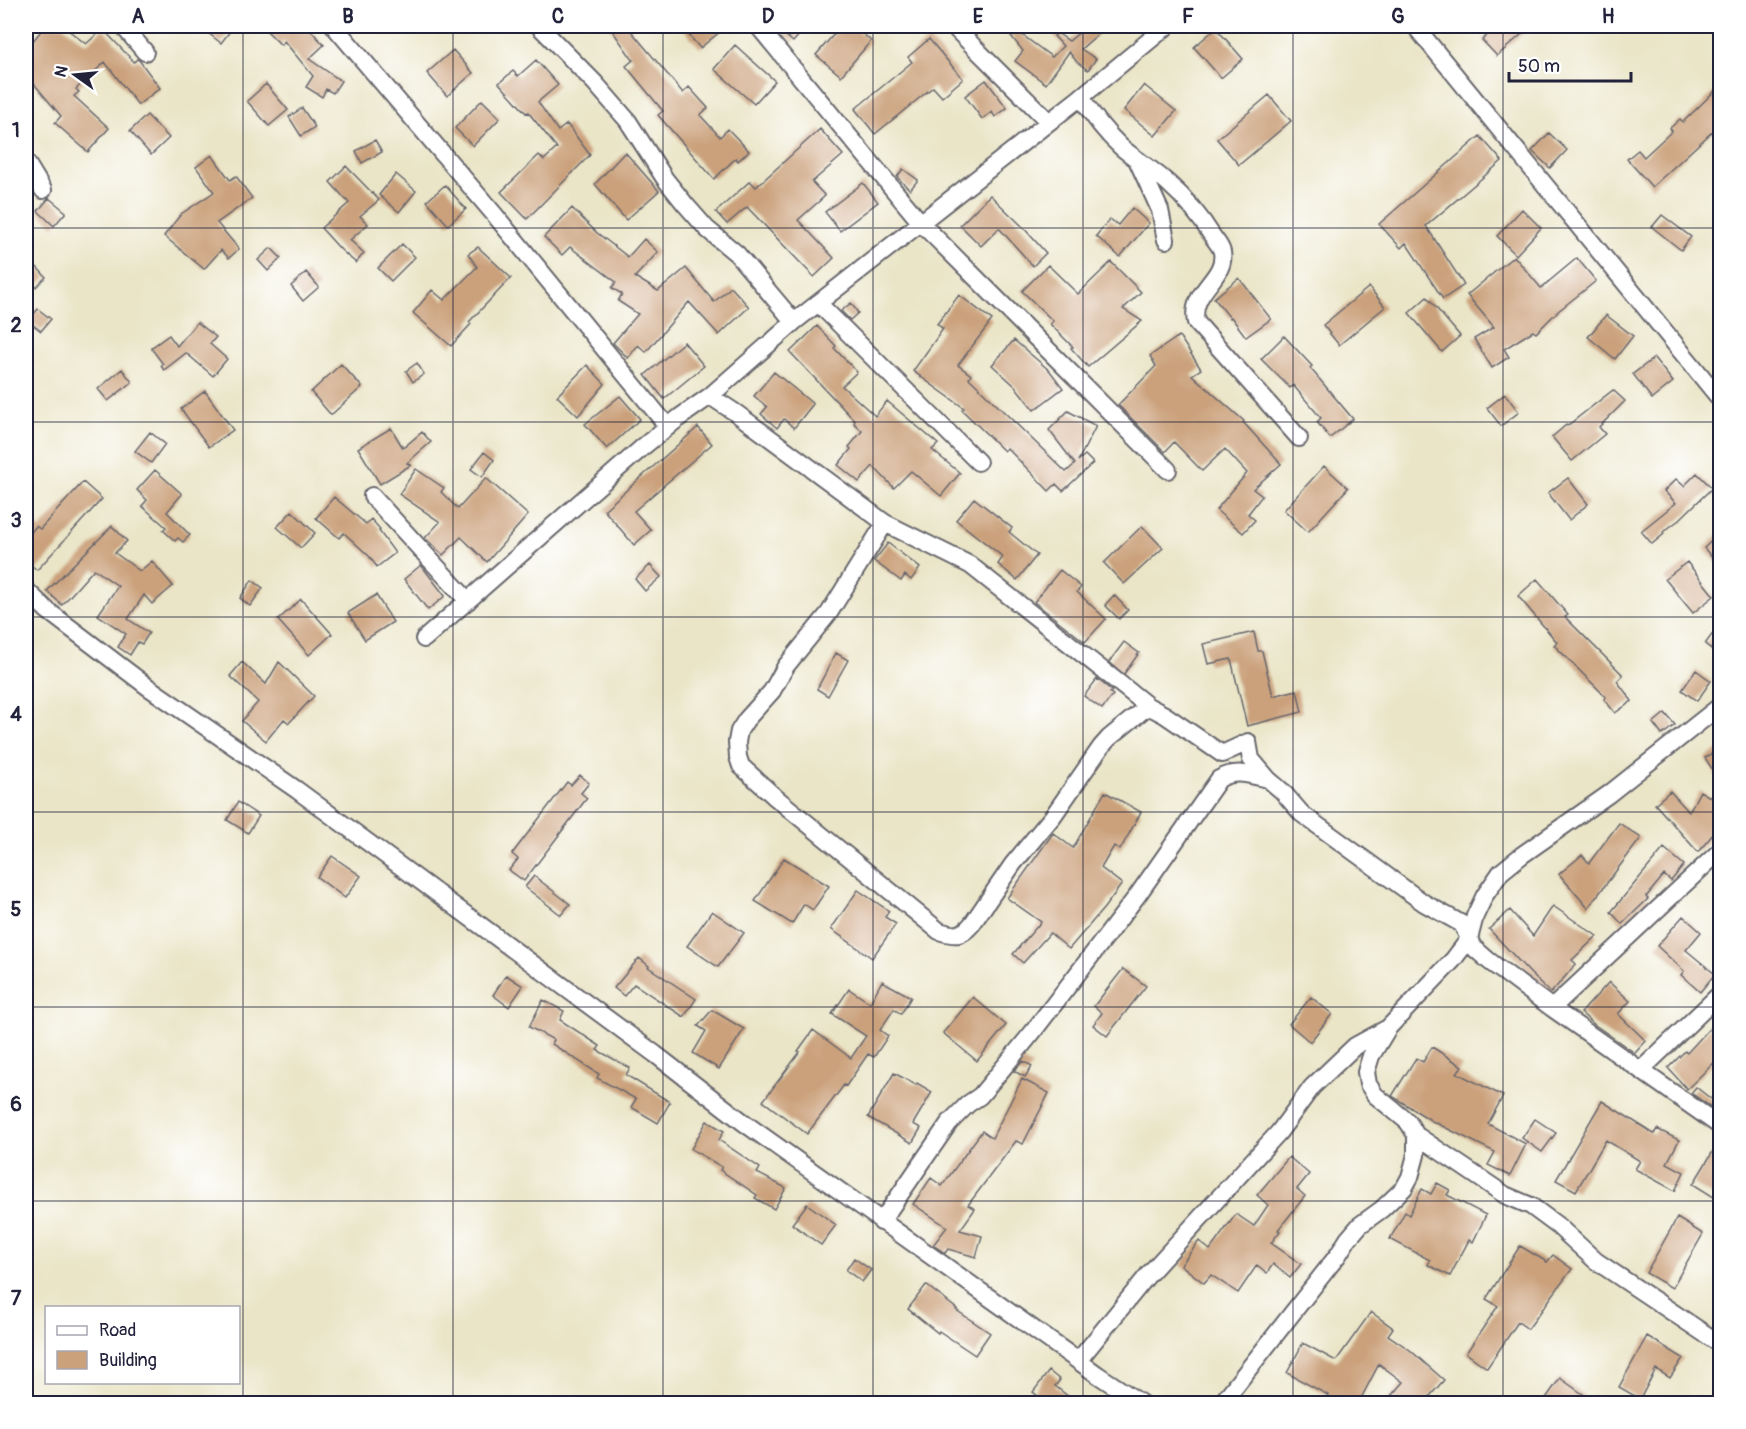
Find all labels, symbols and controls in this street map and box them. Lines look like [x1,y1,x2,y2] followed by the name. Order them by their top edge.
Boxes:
[132,4,145,29] text: A
[342,4,354,29] text: B
[552,4,564,29] text: C
[762,4,775,29] text: D
[973,4,984,29] text: E
[1182,4,1194,29] text: F
[1391,4,1405,29] text: G
[1602,4,1615,29] text: H
[45,45,105,105] north arrow
[1509,45,1630,83] scale bar
[1518,55,1560,78] text: 50 m
[50,63,73,79] text: N
[12,118,20,143] text: 1
[10,313,22,338] text: 2
[10,508,22,533] text: 3
[10,702,22,727] text: 4
[11,897,22,922] text: 5
[10,1092,22,1117] text: 6
[11,1286,22,1311] text: 7
[45,1306,240,1384] legend
[99,1319,136,1342] text: Road
[99,1349,157,1372] text: Building

